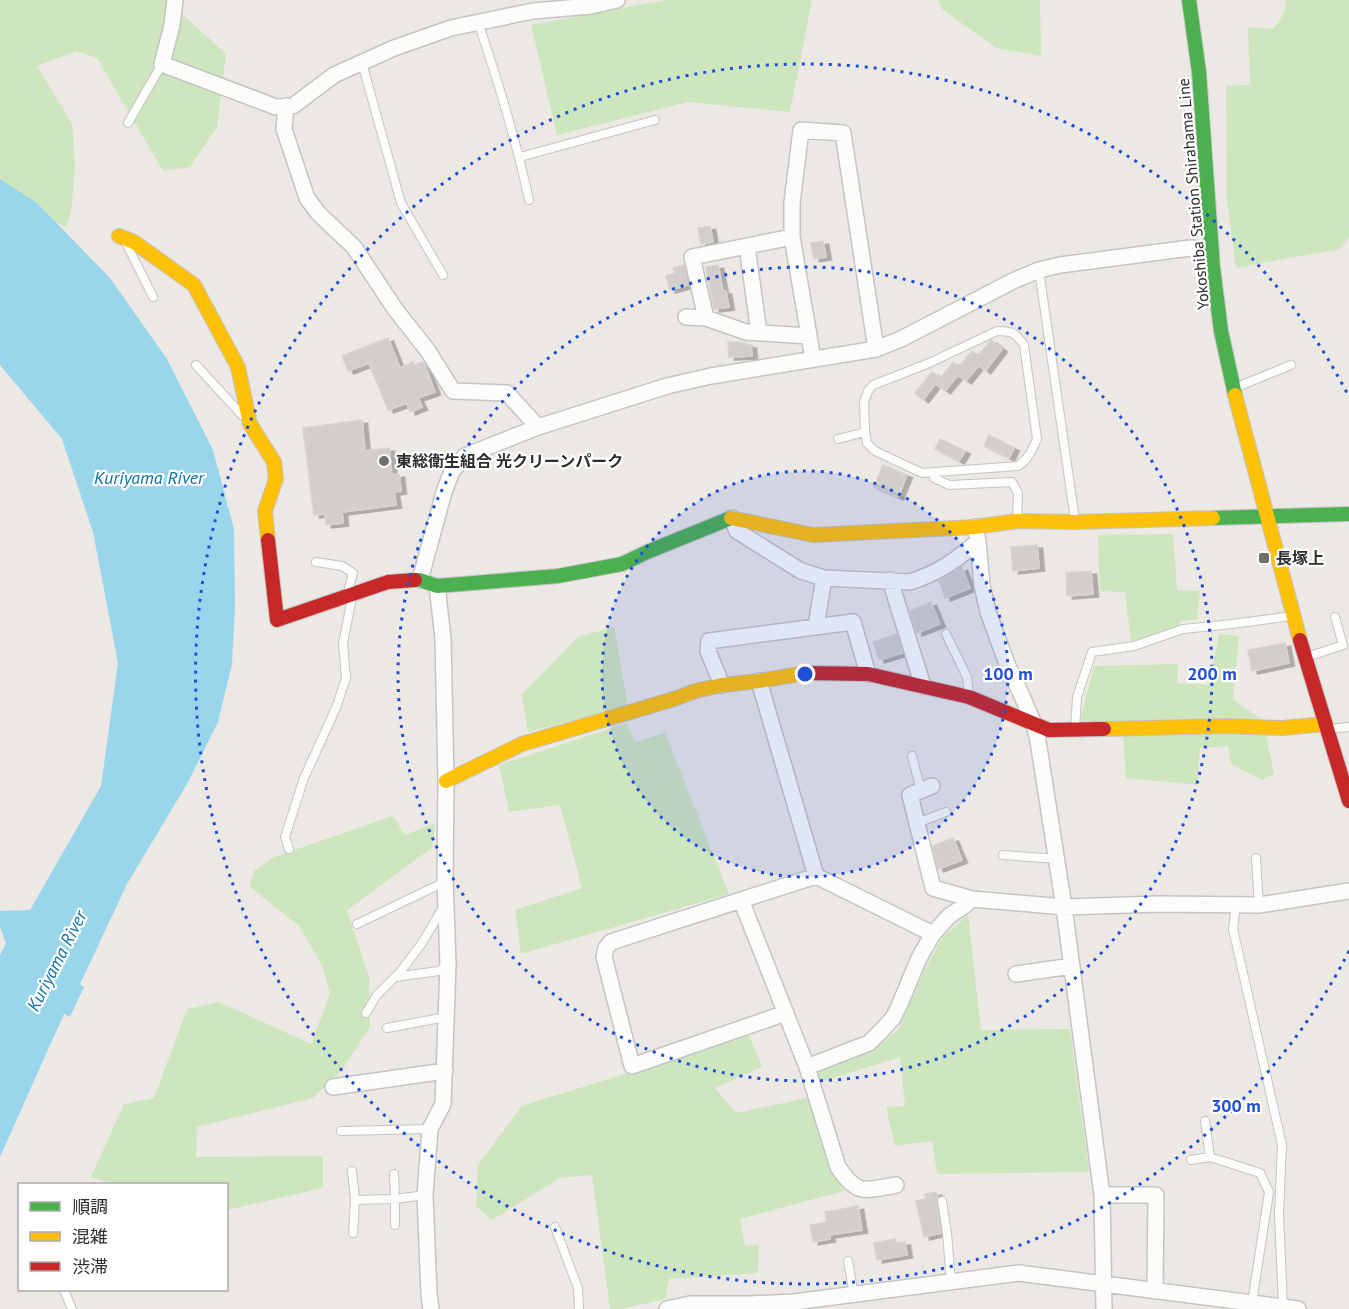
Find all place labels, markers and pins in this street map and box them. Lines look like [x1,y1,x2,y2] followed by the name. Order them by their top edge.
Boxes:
[396,451,623,471] place label: 東総衛生組合 光クリーンパーク
[377,454,391,468] marker: 東総衛生組合 光クリーンパーク
[1276,548,1324,568] place label: 長塚上
[1257,551,1271,565] marker: 長塚上
[795,664,815,684] centre of rings

